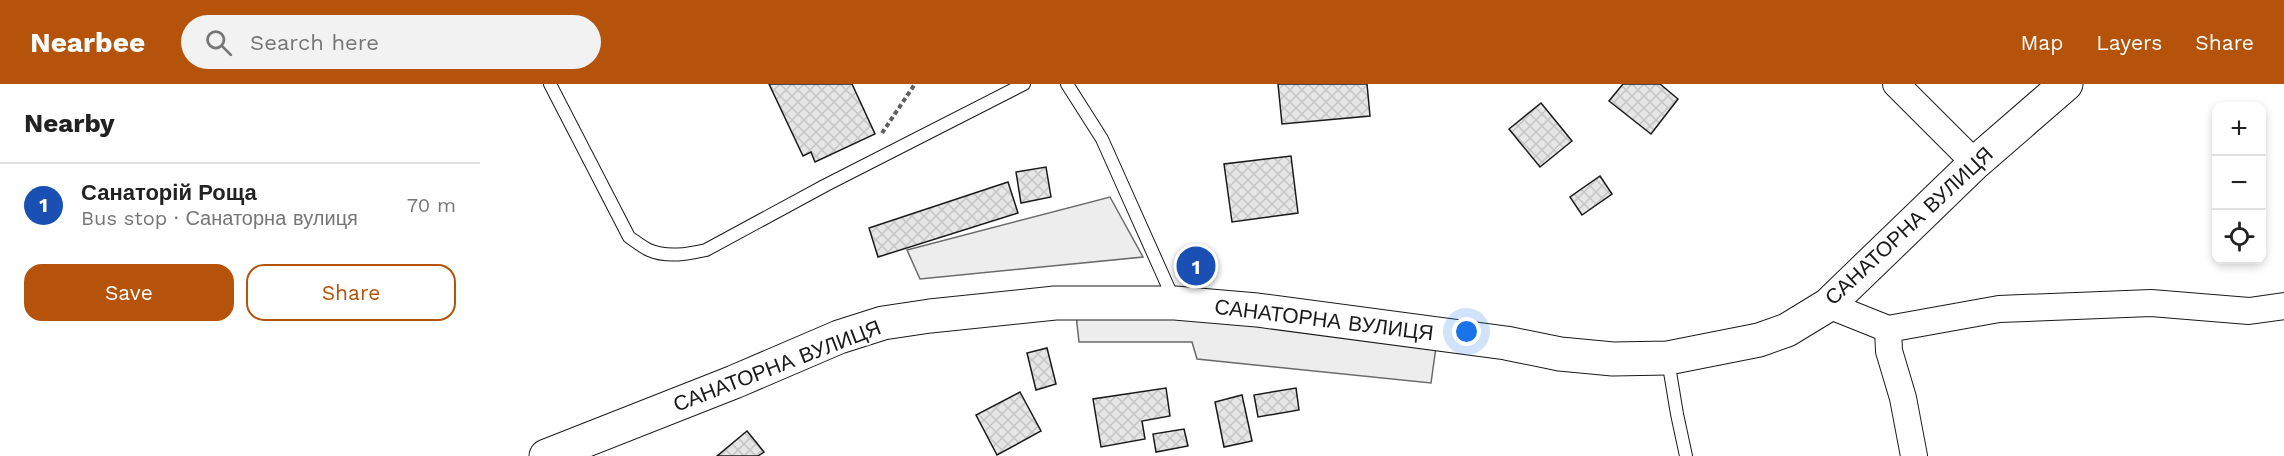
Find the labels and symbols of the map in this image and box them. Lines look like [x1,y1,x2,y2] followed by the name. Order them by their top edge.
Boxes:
[1820,141,1998,310] street label: САНАТОРНА ВУЛИЦЯ
[1176,244,1216,288] pin: 1
[1213,294,1435,345] street label: САНАТОРНА ВУЛИЦЯ
[669,314,884,417] street label: САНАТОРНА ВУЛИЦЯ
[1452,317,1481,346] your location

